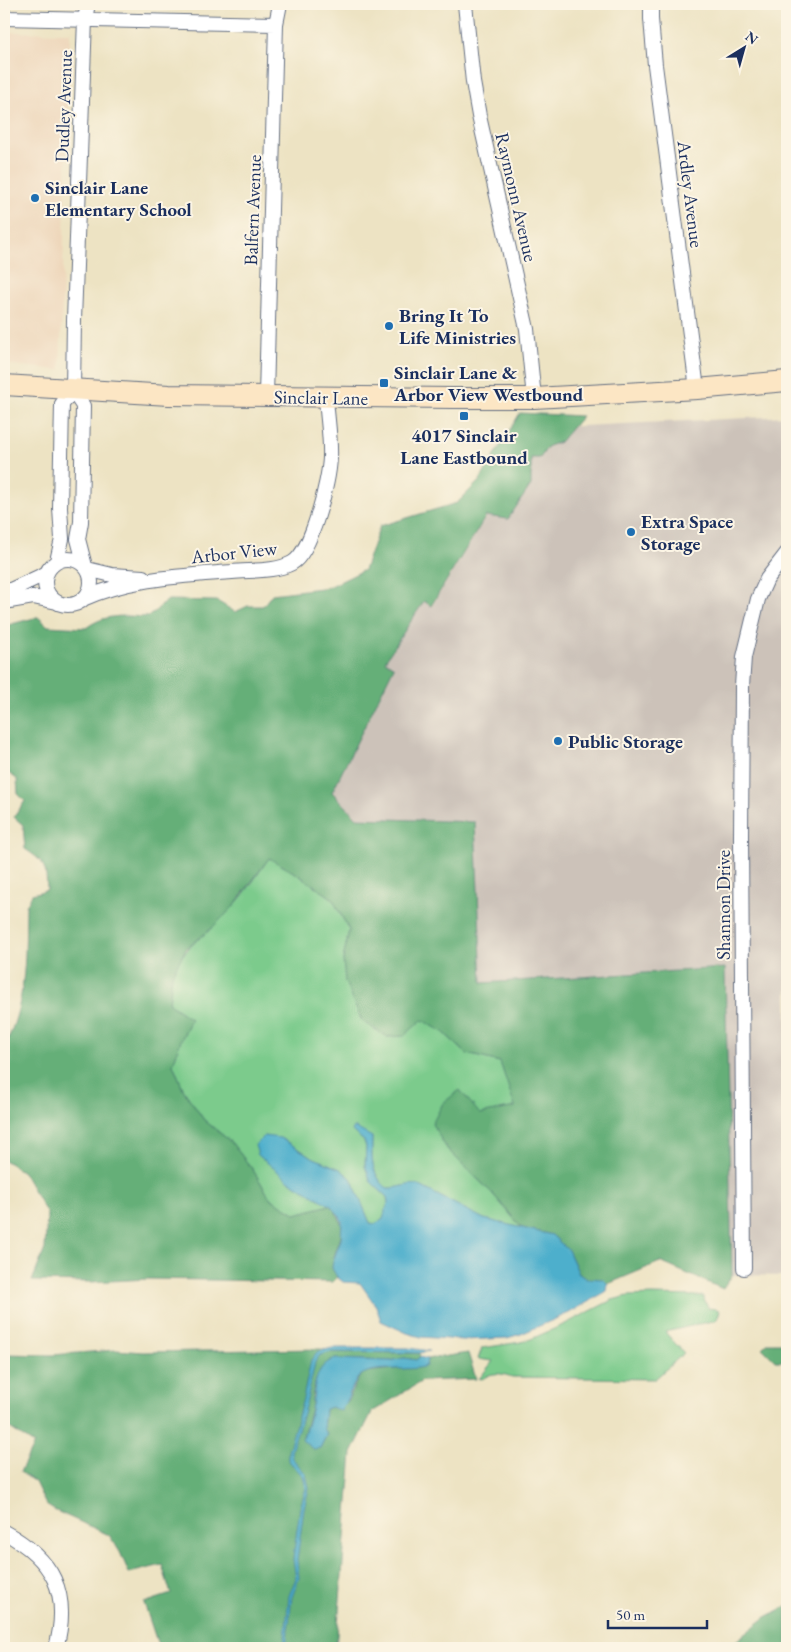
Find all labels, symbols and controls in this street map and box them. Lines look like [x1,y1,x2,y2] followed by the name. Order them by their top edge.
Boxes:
[718,22,768,72] north arrow
[742,27,762,49] text: N
[49,49,78,163] street label: Dudley Avenue
[490,130,544,264] street label: Raymonn Avenue
[671,138,709,249] street label: Ardley Avenue
[238,154,267,266] street label: Balfern Avenue
[45,175,192,222] place label: Sinclair Lane Elementary School
[29,192,41,204] marker: Sinclair Lane Elementary School
[399,303,516,350] place label: Bring It To Life Ministries
[383,320,395,332] marker: Bring It To Life Ministries
[393,360,584,407] place label: Sinclair Lane & Arbor View Westbound
[378,377,390,389] marker: Sinclair Lane & Arbor View Westbound
[274,384,368,411] street label: Sinclair Lane
[458,410,470,422] marker: 4017 Sinclair Lane Eastbound
[400,423,528,470] place label: 4017 Sinclair Lane Eastbound
[641,509,733,556] place label: Extra Space Storage
[625,526,637,538] marker: Extra Space Storage
[189,535,279,570] street label: Arbor View
[568,729,683,754] place label: Public Storage
[552,735,564,747] marker: Public Storage
[711,850,736,960] street label: Shannon Drive
[608,1597,707,1629] scale bar
[616,1605,645,1624] text: 50 m

